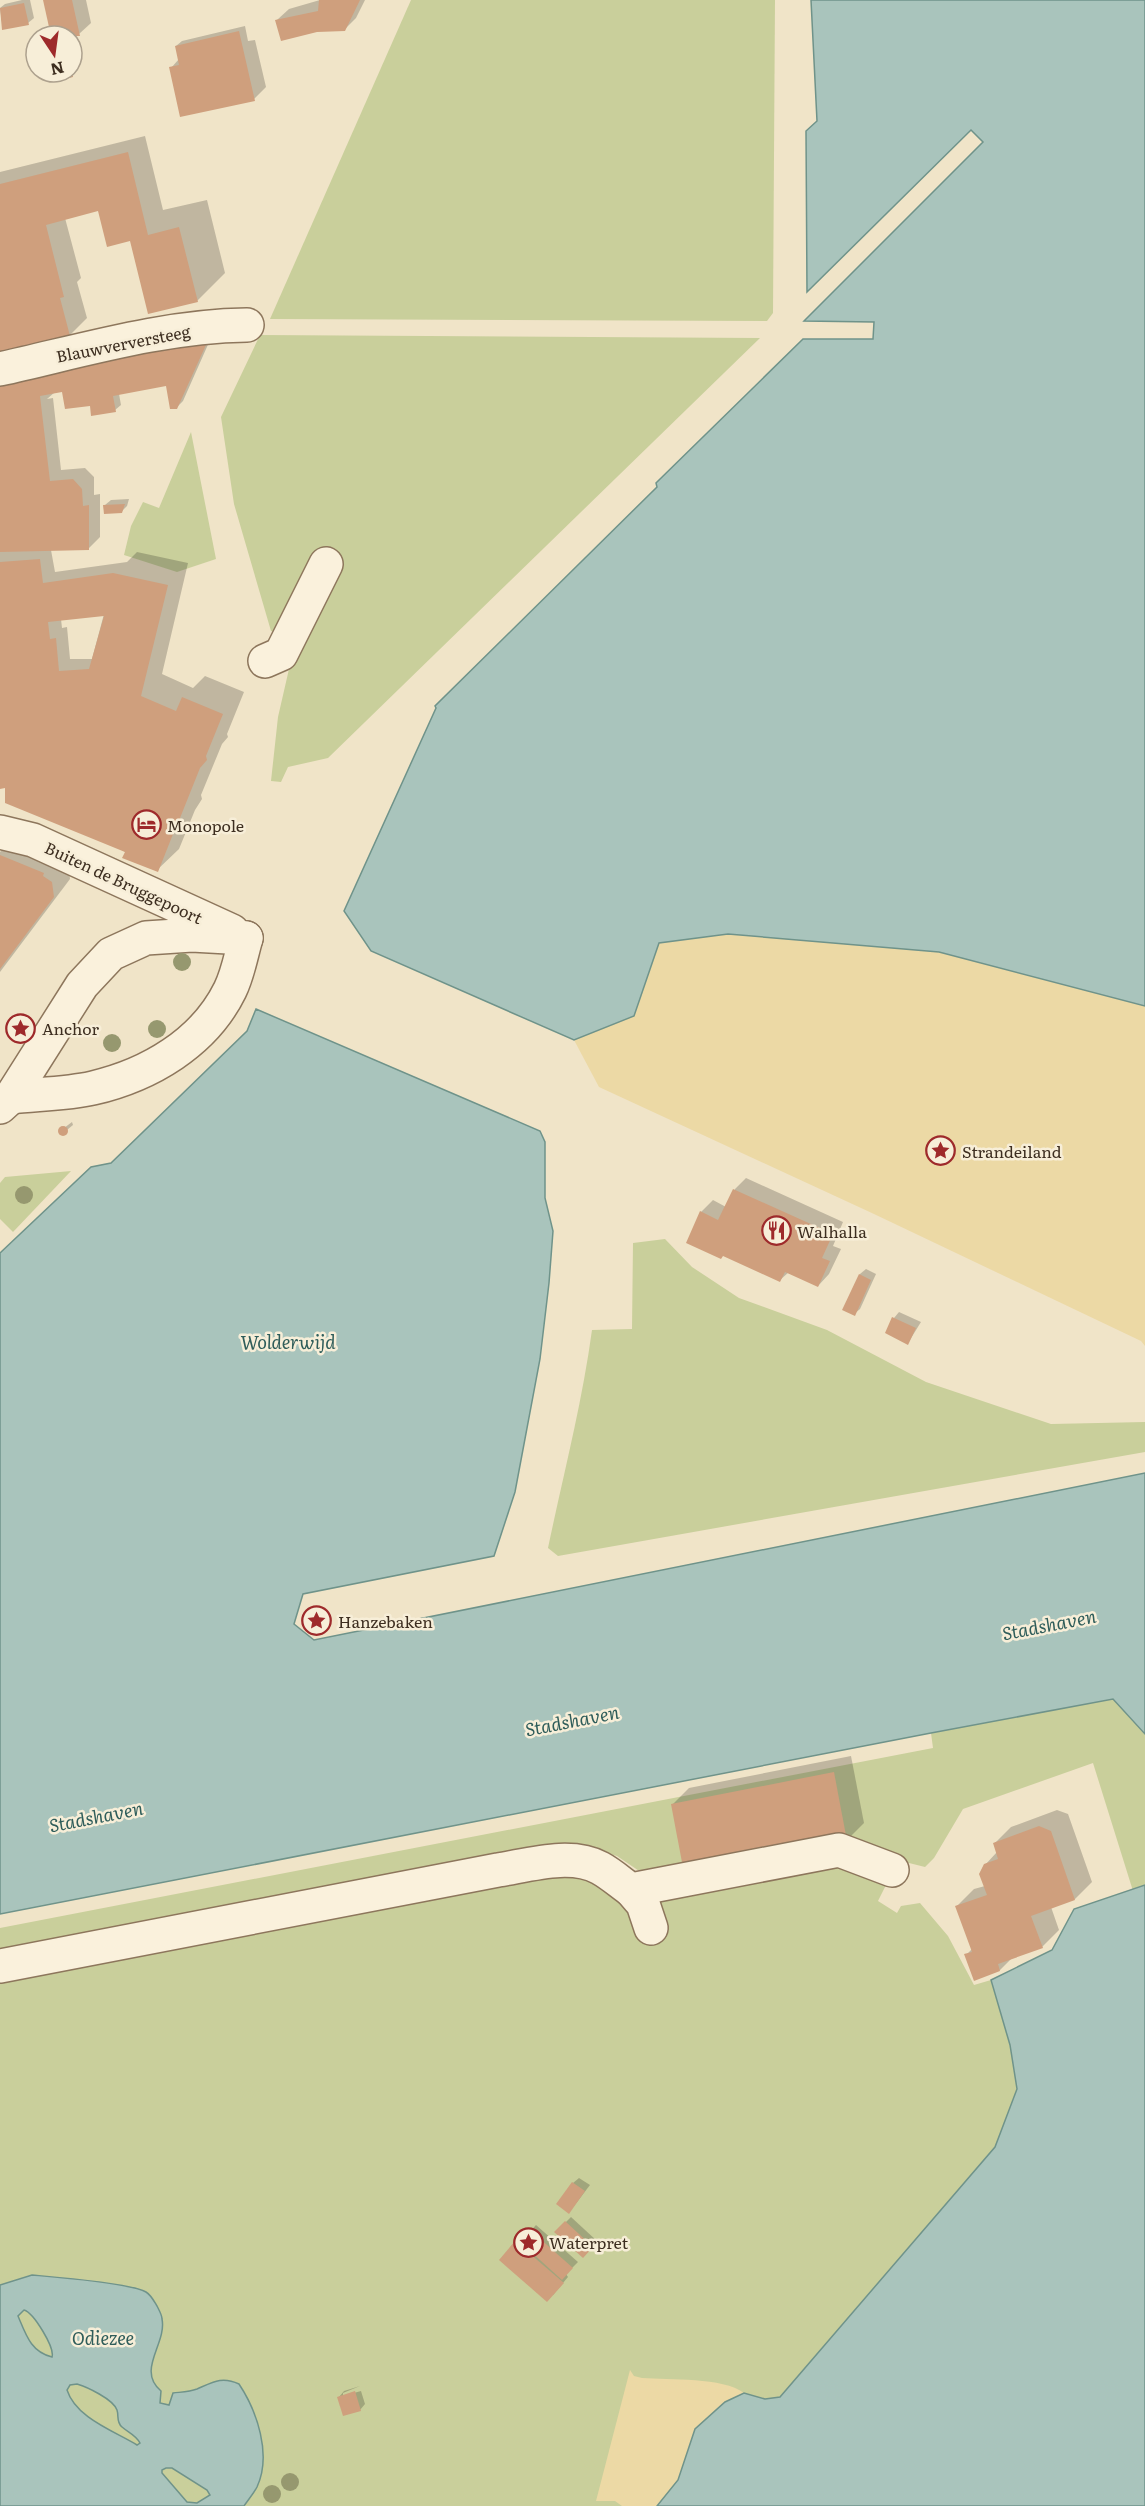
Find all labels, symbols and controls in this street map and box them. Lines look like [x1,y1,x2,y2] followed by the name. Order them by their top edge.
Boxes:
[24,24,84,84] north arrow
[48,56,67,83] text: N
[54,318,192,368] street label: Blauwverversteeg
[130,809,162,841] hotel icon: Monopole
[167,813,244,837] place label: Monopole
[41,835,207,929] street label: Buiten de Bruggepoort
[5,1012,37,1044] place icon: Anchor
[42,1016,100,1040] place label: Anchor
[925,1135,957,1167] place icon: Strandeiland
[962,1139,1062,1163] place label: Strandeiland
[760,1215,792,1247] restaurant icon: Walhalla
[797,1219,867,1243] place label: Walhalla
[240,1328,336,1355] water label: Wolderwijd
[1000,1602,1098,1646] water label: Stadshaven
[301,1605,333,1637] place icon: Hanzebaken
[338,1609,433,1633] place label: Hanzebaken
[523,1698,621,1742] water label: Stadshaven
[47,1794,145,1838] water label: Stadshaven
[512,2226,544,2258] place icon: Waterpret
[549,2230,629,2254] place label: Waterpret
[72,2324,134,2351] water label: Odiezee

